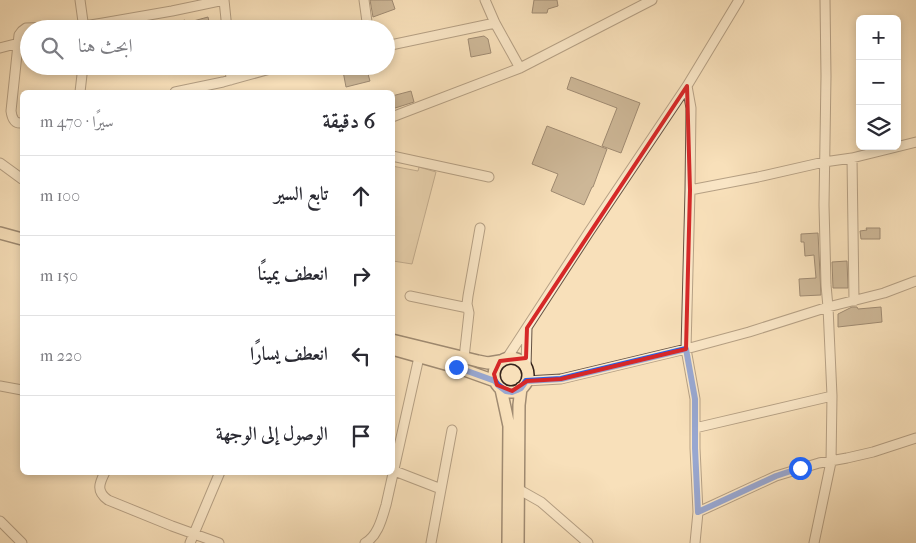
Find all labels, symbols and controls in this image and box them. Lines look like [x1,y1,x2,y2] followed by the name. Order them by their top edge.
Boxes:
[856,15,901,150] map controls
[856,15,901,60] button: +
[20,20,395,75] search box
[38,34,66,62] icon: search
[78,35,133,57] text: ابحث هنا
[856,60,901,105] button: −
[856,105,901,150] button: layers
[322,109,375,133] text: 6 دقيقة
[40,112,114,131] text: سيرًا · 470 m
[347,182,375,210] icon: ahead
[274,183,328,205] text: تابع السير
[40,186,80,205] text: 100 m
[347,262,375,290] icon: right
[258,263,328,285] text: انعطف يمينًا
[40,266,78,285] text: 150 m
[347,342,375,370] icon: left
[250,343,328,365] text: انعطف يسارًا
[40,346,82,365] text: 220 m
[445,356,468,379] route end
[347,422,375,450] icon: arrive
[216,423,328,445] text: الوصول إلى الوجهة
[789,457,812,480] route start

